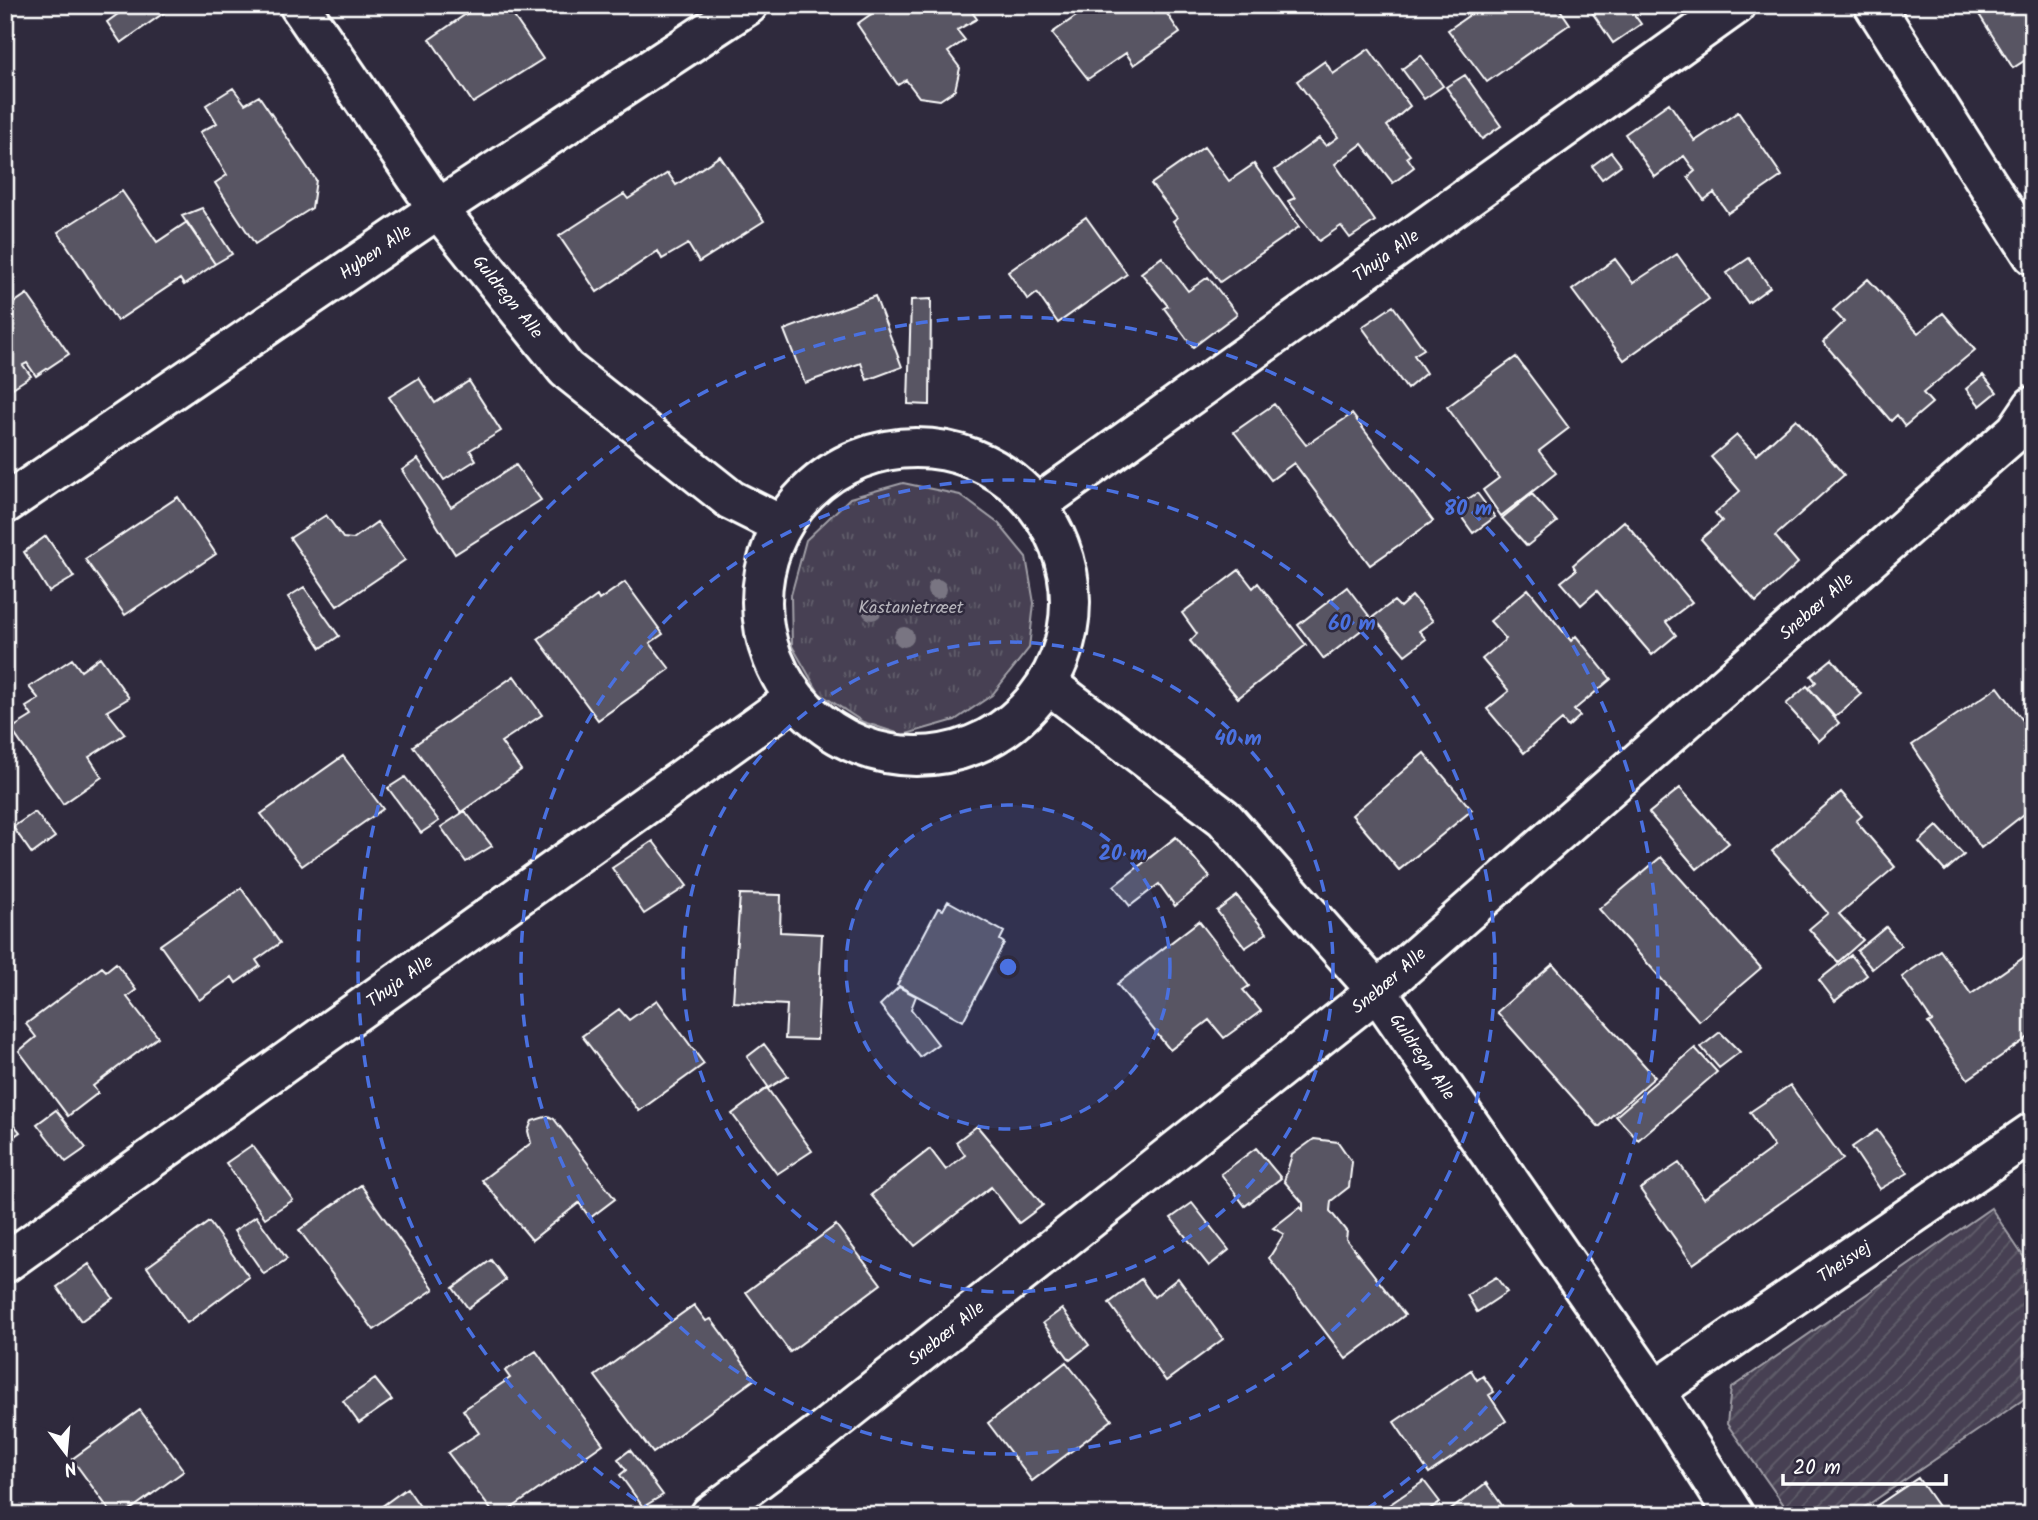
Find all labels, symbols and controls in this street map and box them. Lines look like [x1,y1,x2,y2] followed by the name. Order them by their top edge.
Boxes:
[334,218,418,288] street label: Hyben Alle
[1347,223,1426,291] street label: Thuja Alle
[464,249,550,346] street label: Guldregn Alle
[1444,493,1492,526] text: 80 m
[1773,566,1861,648] street label: Snebær Alle
[858,594,965,623] park label: Kastanietræet
[1328,608,1376,641] text: 60 m
[1214,723,1262,756] text: 40 m
[1099,838,1147,871] text: 20 m
[1346,941,1434,1022] street label: Snebær Alle
[361,948,440,1016] street label: Thuja Alle
[996,955,1020,979] centre of rings
[1381,1008,1462,1107] street label: Guldregn Alle
[1812,1233,1879,1292] street label: Theisvej
[902,1295,992,1374] street label: Snebær Alle
[32,1418,102,1488] north arrow
[1783,1443,1945,1487] scale bar
[60,1451,80,1483] text: N
[1793,1452,1841,1485] text: 20 m

